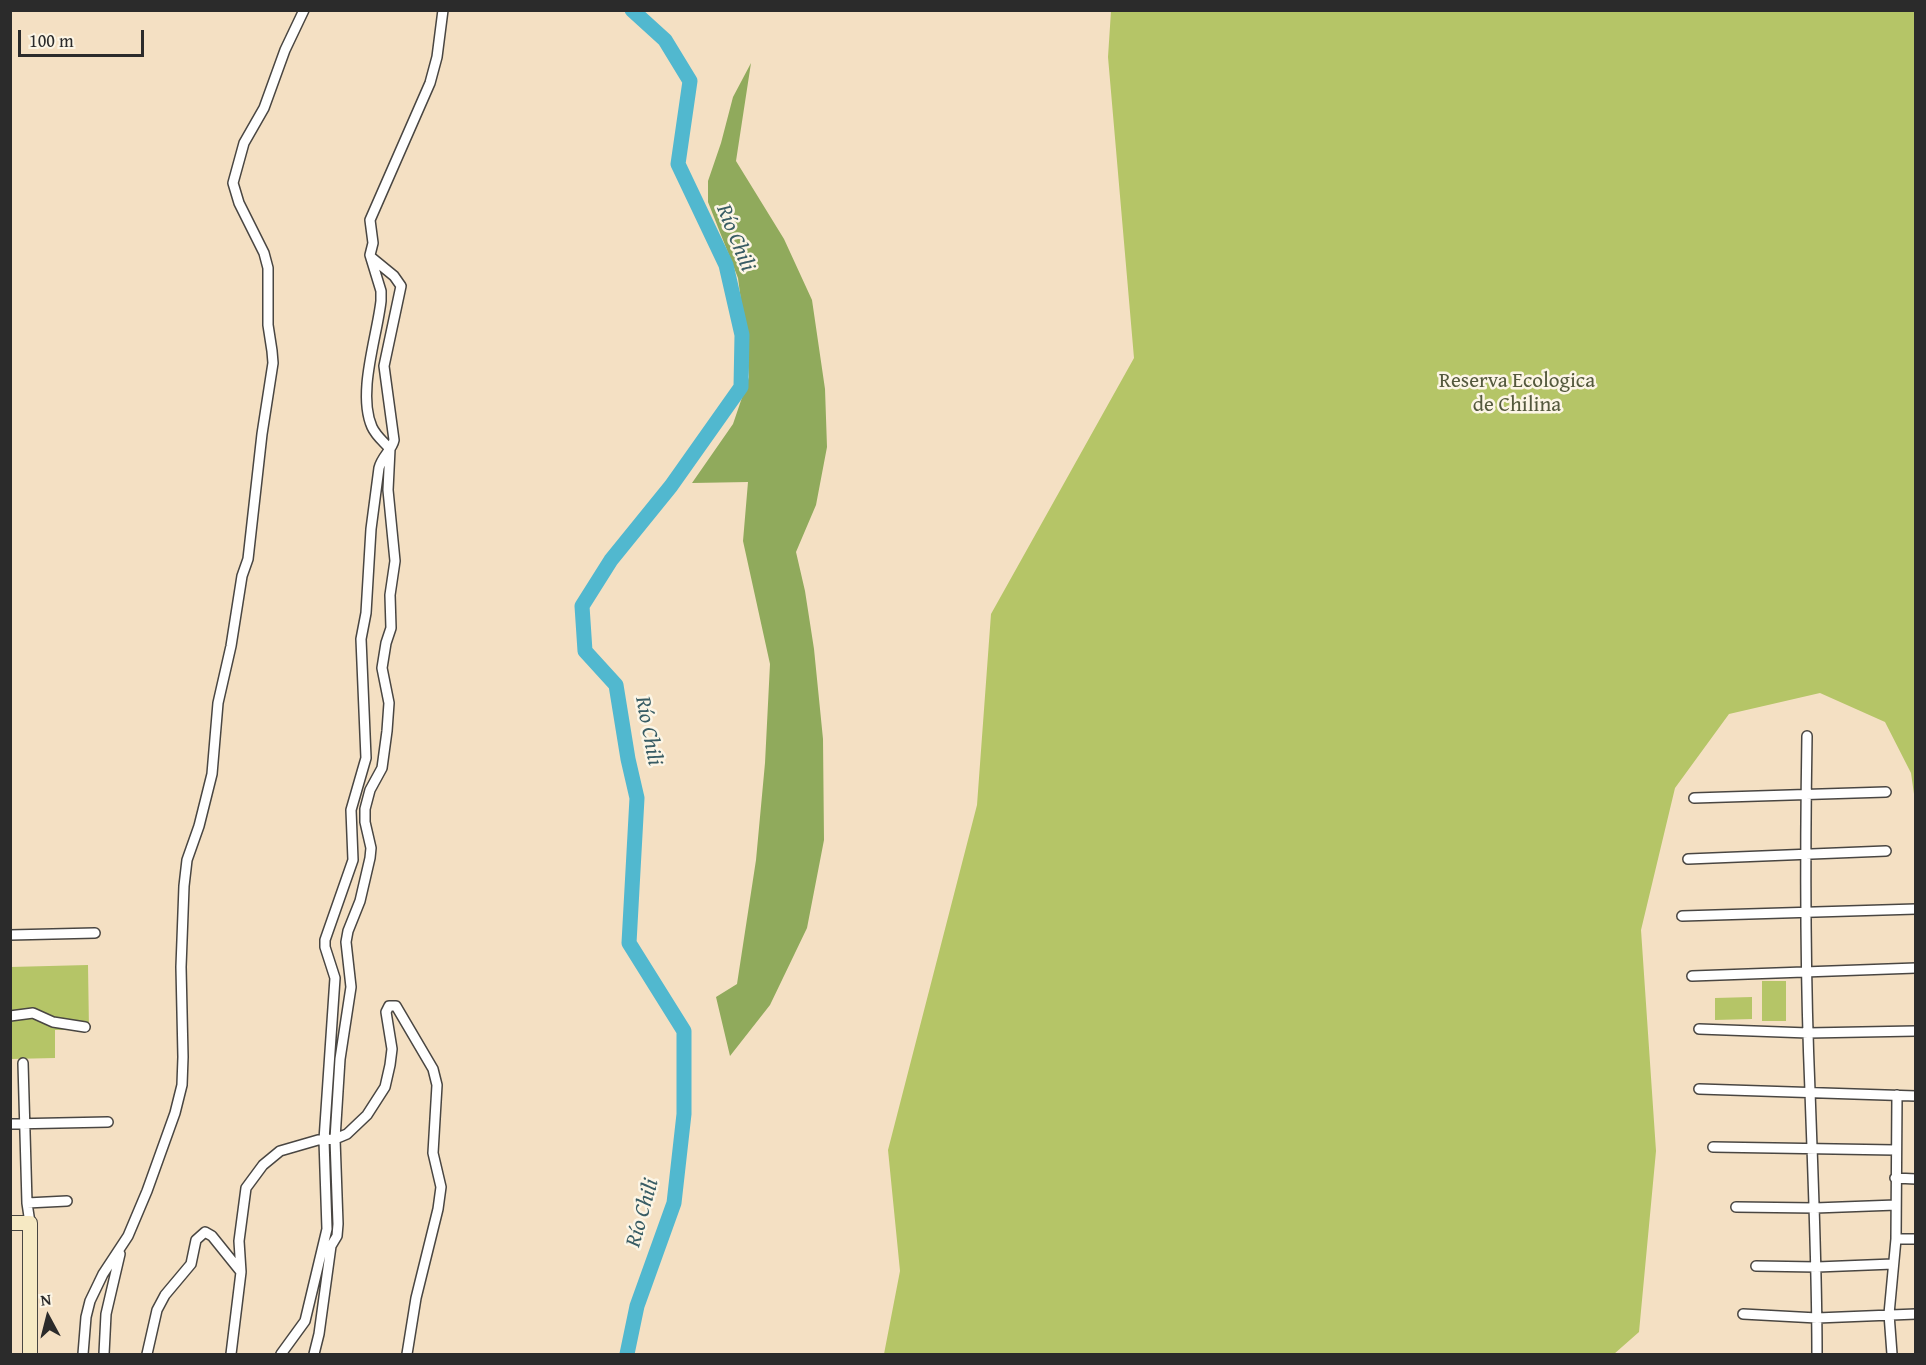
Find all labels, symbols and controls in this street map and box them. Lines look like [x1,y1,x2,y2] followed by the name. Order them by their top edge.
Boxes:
[21,18,147,56] scale bar
[29,27,74,54] text: 100 m
[710,201,760,275] water label: Río Chili
[1439,369,1595,419] park label: Reserva Ecologica de Chilina
[628,694,668,768] water label: Río Chili
[621,1176,665,1250] water label: Río Chili
[18,1287,78,1347] north arrow
[39,1287,53,1312] text: N

